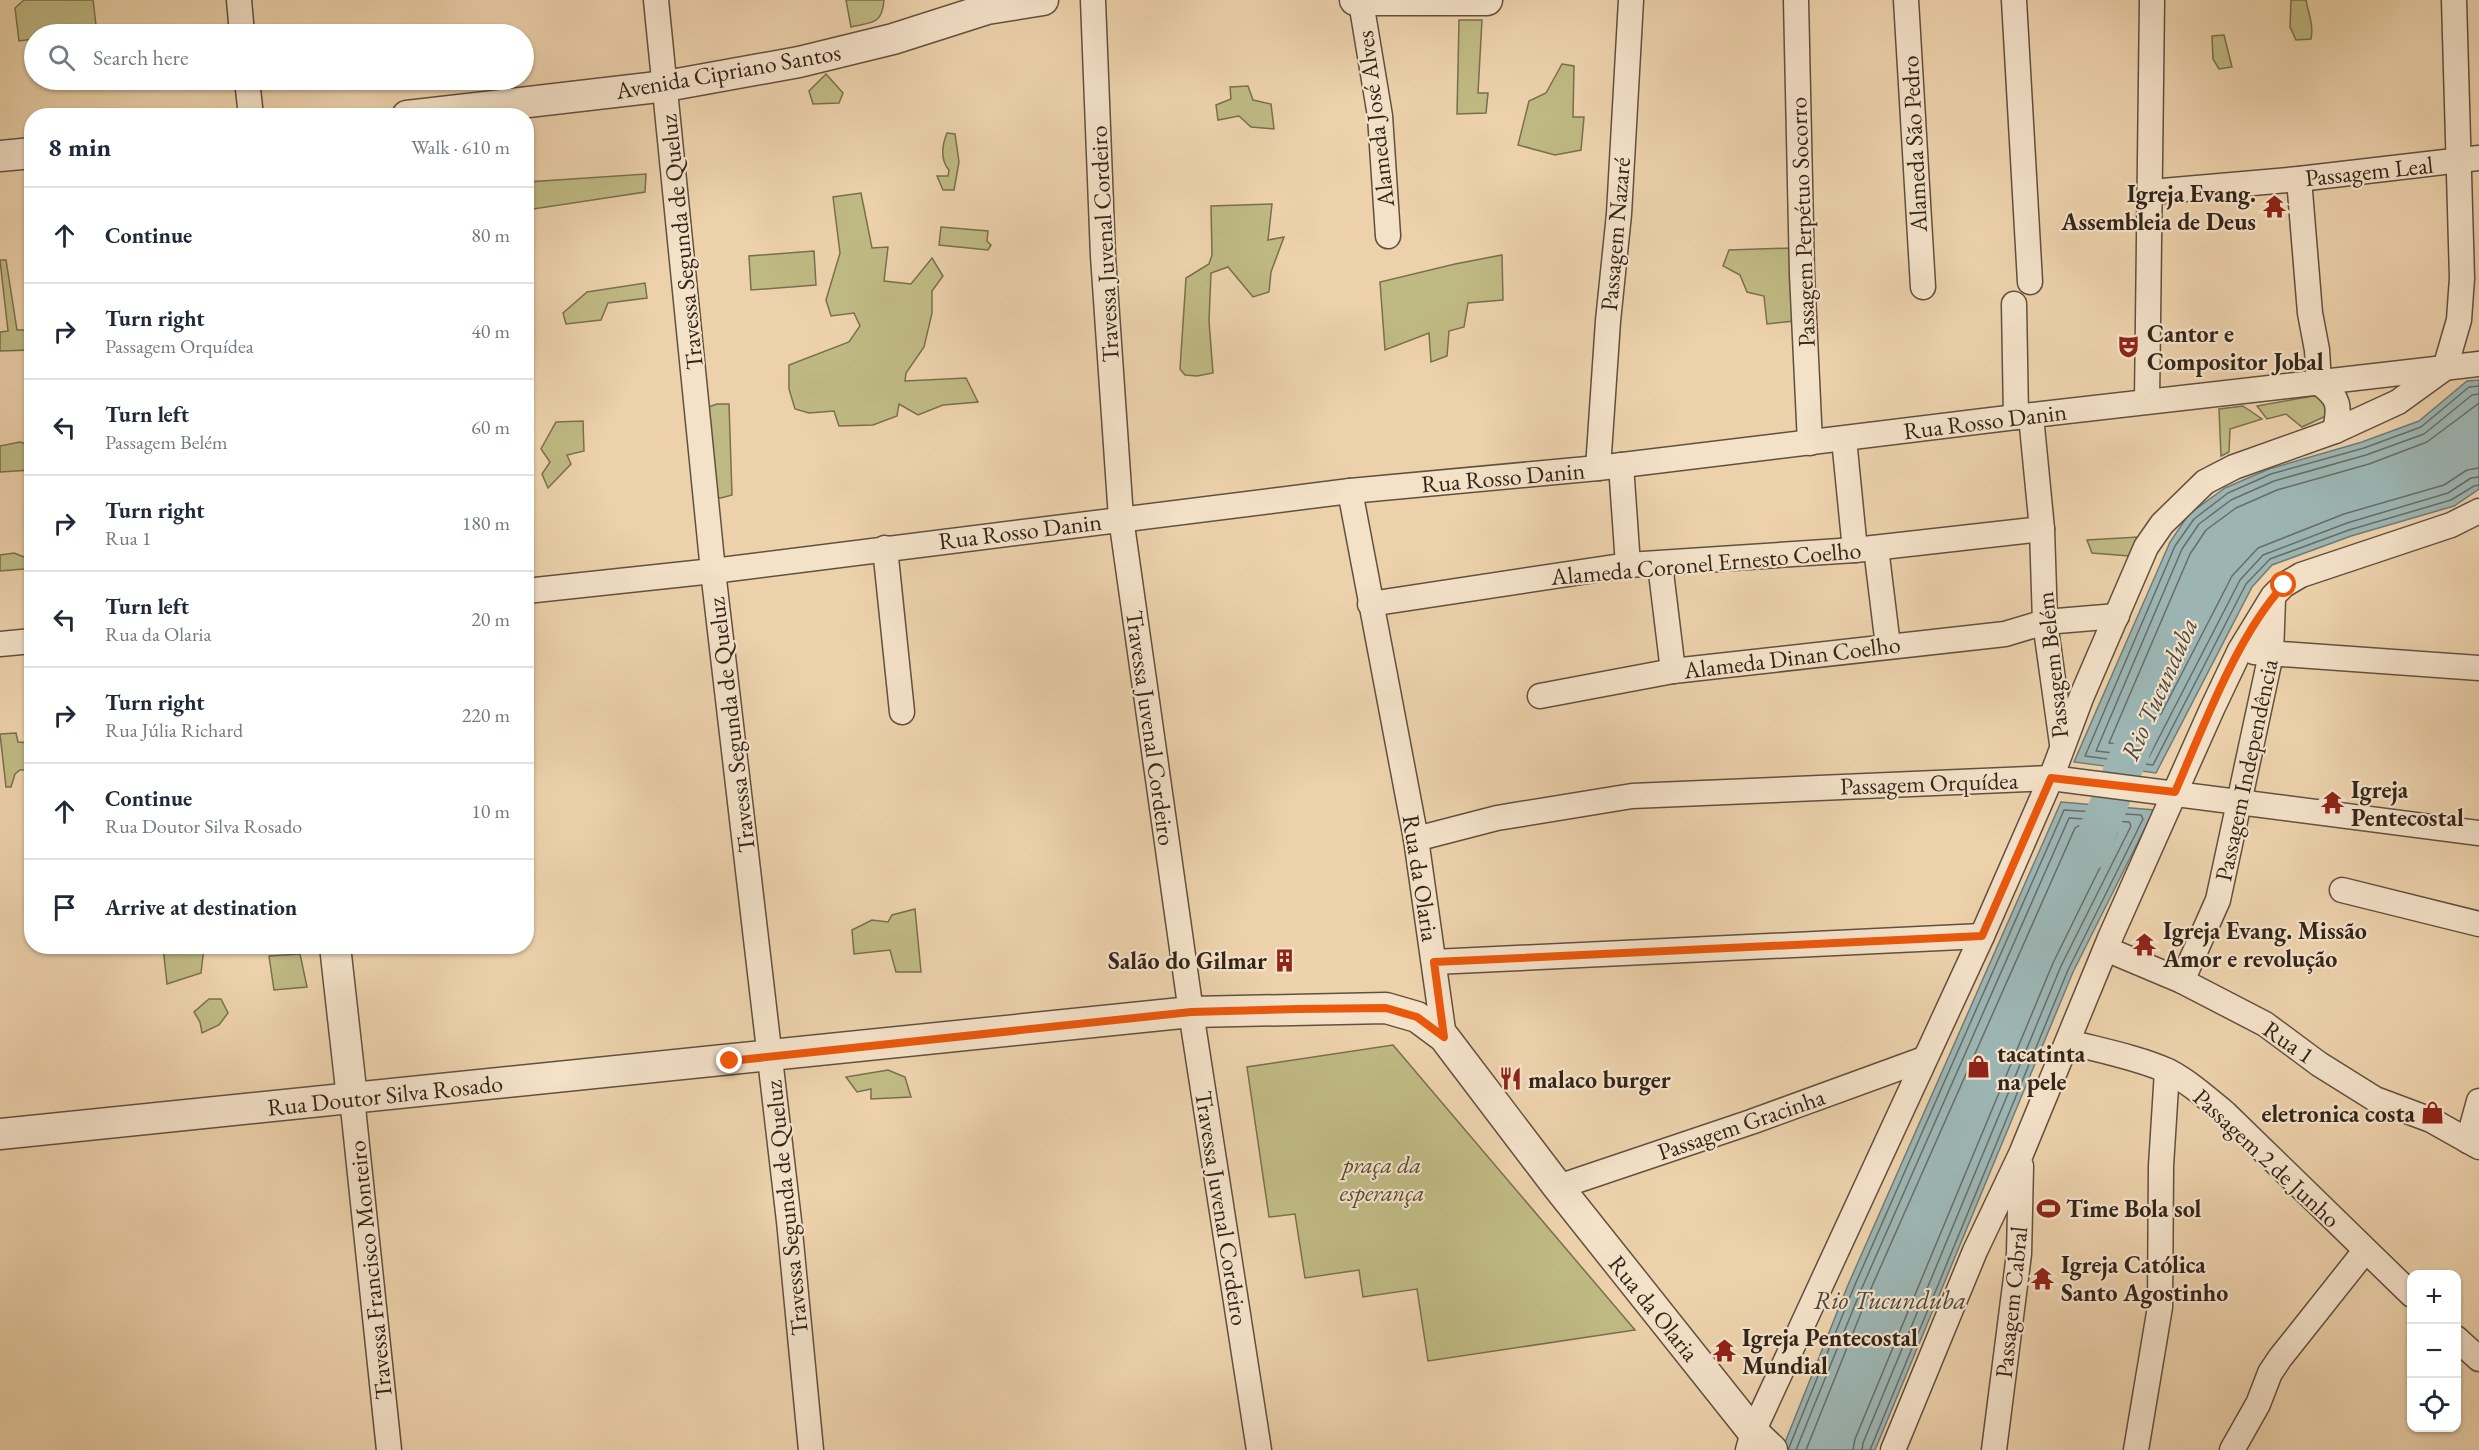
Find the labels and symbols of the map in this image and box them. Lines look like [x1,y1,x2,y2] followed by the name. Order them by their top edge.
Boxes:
[1349,29,1401,210] street label: Alameda José Alves
[612,36,843,106] street label: Avenida Cipriano Santos
[1894,55,1934,234] street label: Alameda São Pedro
[1782,96,1822,348] street label: Passagem Perpétuo Socorro
[652,113,710,371] street label: Travessa Segunda de Queluz
[1082,125,1126,363] street label: Travessa Juvenal Cordeiro
[2303,149,2435,193] street label: Passagem Leal
[1593,156,1637,312] street label: Passagem Nazaré
[2060,178,2256,237] place label: Igreja Evang. Assembleia de Deus
[2261,194,2287,220] temple icon: Igreja Evang. Assembleia de Deus
[2147,318,2324,377] place label: Cantor e Compositor Jobal
[2116,334,2142,360] theatre icon: Cantor e Compositor Jobal
[1902,396,2069,446] street label: Rua Rosso Danin
[1420,454,1586,500] street label: Rua Rosso Danin
[937,506,1104,556] street label: Rua Rosso Danin
[1548,534,1863,592] street label: Alameda Coronel Ernesto Coelho
[2270,571,2296,597] route start
[2029,590,2075,740] street label: Passagem Belém
[700,596,762,854] street label: Travessa Segunda de Queluz
[1119,608,1183,848] street label: Travessa Juvenal Cordeiro
[2112,612,2206,766] water label: Rio Tucunduba
[1681,628,1902,686] street label: Alameda Dinan Coelho
[2207,656,2285,884] street label: Passagem Independência
[1839,764,2019,802] street label: Passagem Orquídea
[2351,774,2464,833] place label: Igreja Pentecostal
[2320,790,2346,816] temple icon: Igreja Pentecostal
[1396,812,1446,944] street label: Rua da Olaria
[2162,915,2367,974] place label: Igreja Evang. Missão Amor e revolução
[2132,931,2158,957] temple icon: Igreja Evang. Missão Amor e revolução
[1108,945,1267,976] place label: Salão do Gilmar
[1272,947,1298,973] building icon: Salão do Gilmar
[2257,1013,2321,1071] street label: Rua 1
[1997,1038,2086,1097] place label: tacatinta na pele
[716,1047,742,1073] route end
[1966,1054,1992,1080] shop icon: tacatinta na pele
[1528,1064,1671,1096] place label: malaco burger
[1497,1066,1523,1092] restaurant icon: malaco burger
[266,1067,504,1123] street label: Rua Doutor Silva Rosado
[757,1079,815,1337] street label: Travessa Segunda de Queluz
[1653,1081,1829,1167] street label: Passagem Gracinha
[2187,1082,2347,1234] street label: Passagem 2 de Junho
[1188,1089,1256,1328] street label: Travessa Juvenal Cordeiro
[2261,1098,2415,1129] place label: eletronica costa
[2420,1100,2446,1126] shop icon: eletronica costa
[341,1139,399,1401] street label: Travessa Francisco Monteiro
[1340,1149,1424,1208] park label: praça da esperança
[2066,1193,2201,1224] place label: Time Bola sol
[2035,1195,2061,1221] sports icon: Time Bola sol
[1988,1224,2034,1379] street label: Passagem Cabral
[1602,1249,1707,1368] street label: Rua da Olaria
[2061,1249,2228,1309] place label: Igreja Católica Santo Agostinho
[2030,1265,2056,1291] temple icon: Igreja Católica Santo Agostinho
[1814,1283,1966,1317] water label: Rio Tucunduba
[1742,1322,1918,1381] place label: Igreja Pentecostal Mundial
[1711,1338,1737,1364] temple icon: Igreja Pentecostal Mundial

